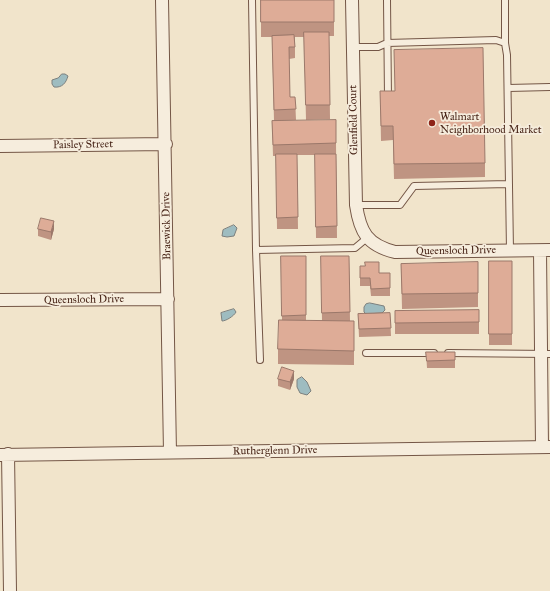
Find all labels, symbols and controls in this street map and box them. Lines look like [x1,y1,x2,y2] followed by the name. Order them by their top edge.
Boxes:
[347,85,361,155] street label: Glenfield Court
[440,110,542,136] place label: Walmart Neighborhood Market
[427,118,437,128] marker: Walmart Neighborhood Market
[53,138,113,152] street label: Paisley Street
[160,192,174,260] street label: Braewick Drive
[416,244,496,258] street label: Queensloch Drive
[44,293,124,307] street label: Queensloch Drive
[233,444,317,458] street label: Rutherglenn Drive

